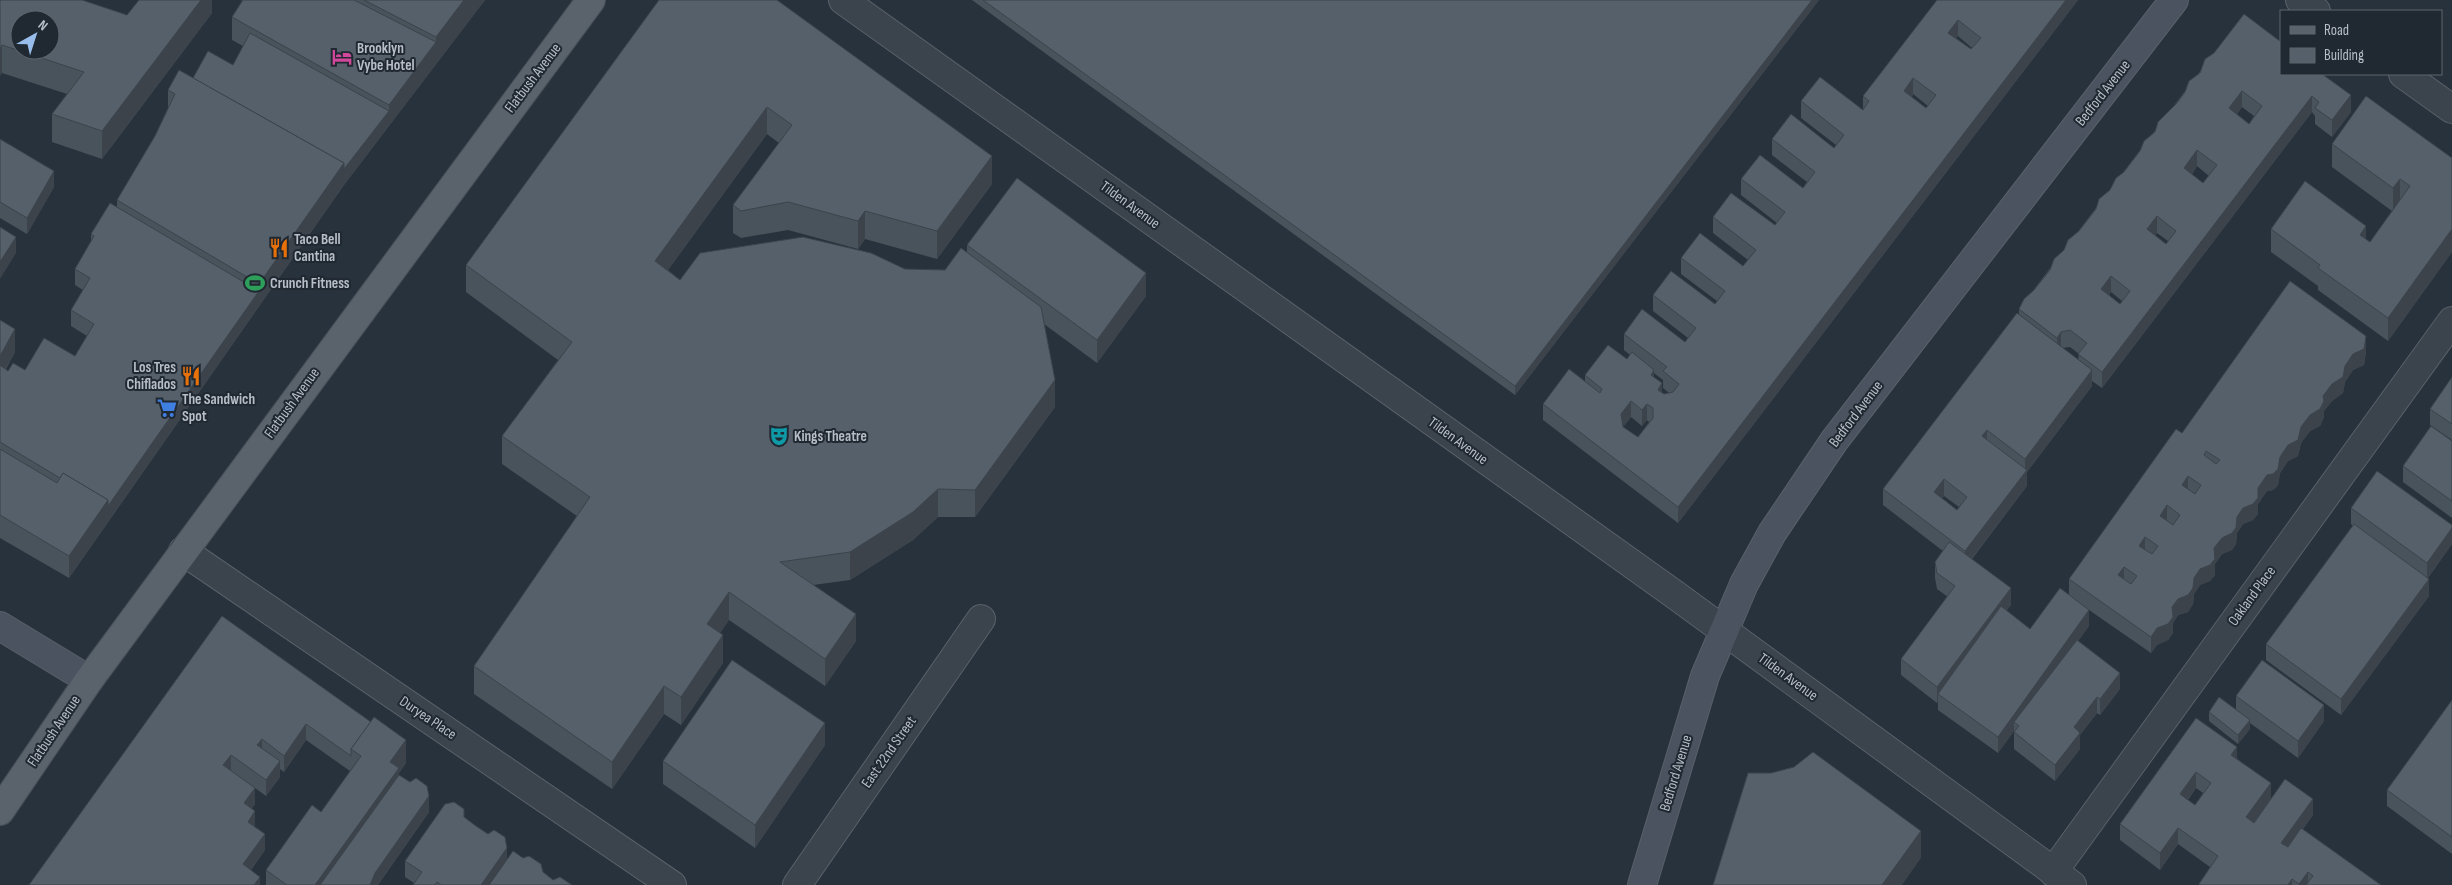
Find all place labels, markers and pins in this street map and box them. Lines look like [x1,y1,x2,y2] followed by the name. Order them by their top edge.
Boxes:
[357,39,415,75] place label: Brooklyn Vybe Hotel
[331,46,353,68] hotel icon: Brooklyn Vybe Hotel
[294,230,341,266] place label: Taco Bell Cantina
[268,237,290,259] restaurant icon: Taco Bell Cantina
[244,272,266,294] sports icon: Crunch Fitness
[270,274,350,293] place label: Crunch Fitness
[127,358,176,394] place label: Los Tres Chiflados
[180,365,202,387] restaurant icon: Los Tres Chiflados
[182,390,255,426] place label: The Sandwich Spot
[156,397,178,419] supermarket icon: The Sandwich Spot
[768,425,790,447] theatre icon: Kings Theatre
[794,427,867,446] place label: Kings Theatre

